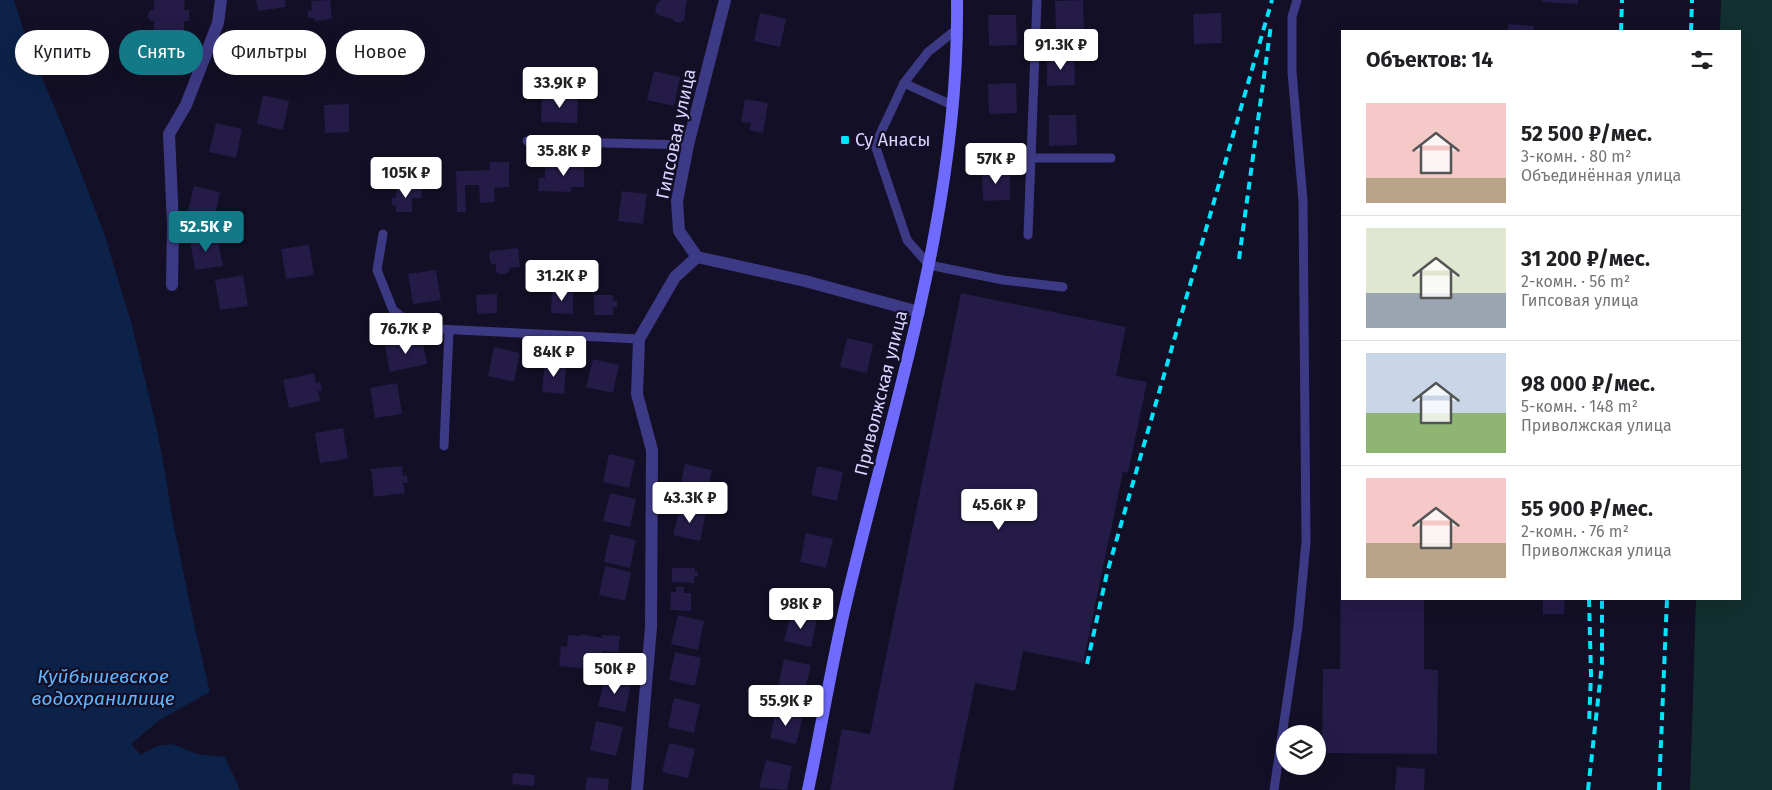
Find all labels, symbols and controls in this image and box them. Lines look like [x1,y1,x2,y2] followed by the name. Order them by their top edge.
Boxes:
[1015,28,1107,71] pin: 91.3K ₽
[15,30,109,75] chip: Купить
[119,30,203,75] chip: Снять
[213,30,326,75] chip: Фильтры
[336,30,425,75] chip: Новое
[1035,35,1087,54] text: 91.3K ₽
[1688,46,1716,74] icon: filters
[1366,47,1493,73] text: Объектов: 14
[514,66,606,109] pin: 33.9K ₽
[651,67,701,201] street label: Гипсовая улица
[534,73,586,92] text: 33.9K ₽
[1521,121,1652,147] text: 52 500 ₽/мес.
[1406,123,1466,183] icon: home
[855,129,930,151] place label: Су Анасы
[518,134,610,177] pin: 35.8K ₽
[839,134,851,146] marker: Су Анасы
[537,141,591,160] text: 35.8K ₽
[961,142,1031,185] pin: 57K ₽
[1521,147,1631,166] text: 3-комн. · 80 m²
[976,149,1016,168] text: 57K ₽
[365,156,447,199] pin: 105K ₽
[382,163,430,182] text: 105K ₽
[1521,166,1681,185] text: Объединённая улица
[160,210,252,253] pin: 52.5K ₽
[180,217,232,236] text: 52.5K ₽
[1521,246,1650,272] text: 31 200 ₽/мес.
[1406,248,1466,308] icon: home
[516,260,608,302] pin: 31.2K ₽
[537,266,587,285] text: 31.2K ₽
[1521,272,1630,291] text: 2-комн. · 56 m²
[1521,291,1639,310] text: Гипсовая улица
[850,308,912,478] street label: Приволжская улица
[360,312,452,355] pin: 76.7K ₽
[381,319,432,338] text: 76.7K ₽
[519,336,589,378] pin: 84K ₽
[533,342,575,361] text: 84K ₽
[1521,371,1655,397] text: 98 000 ₽/мес.
[1406,373,1466,433] icon: home
[1521,397,1638,416] text: 5-комн. · 148 m²
[1521,416,1672,435] text: Приволжская улица
[644,482,736,524] pin: 43.3K ₽
[664,488,716,507] text: 43.3K ₽
[953,488,1045,531] pin: 45.6K ₽
[972,495,1026,514] text: 45.6K ₽
[1521,496,1653,522] text: 55 900 ₽/мес.
[1406,498,1466,558] icon: home
[1521,522,1629,541] text: 2-комн. · 76 m²
[1521,541,1672,560] text: Приволжская улица
[766,588,836,630] pin: 98K ₽
[780,594,822,613] text: 98K ₽
[580,652,650,695] pin: 50K ₽
[594,659,636,678] text: 50K ₽
[31,665,175,710] water label: Куйбышевское водохранилище
[740,684,832,727] pin: 55.9K ₽
[760,691,812,710] text: 55.9K ₽
[1276,725,1326,775] map controls
[1276,725,1326,775] button: layers

